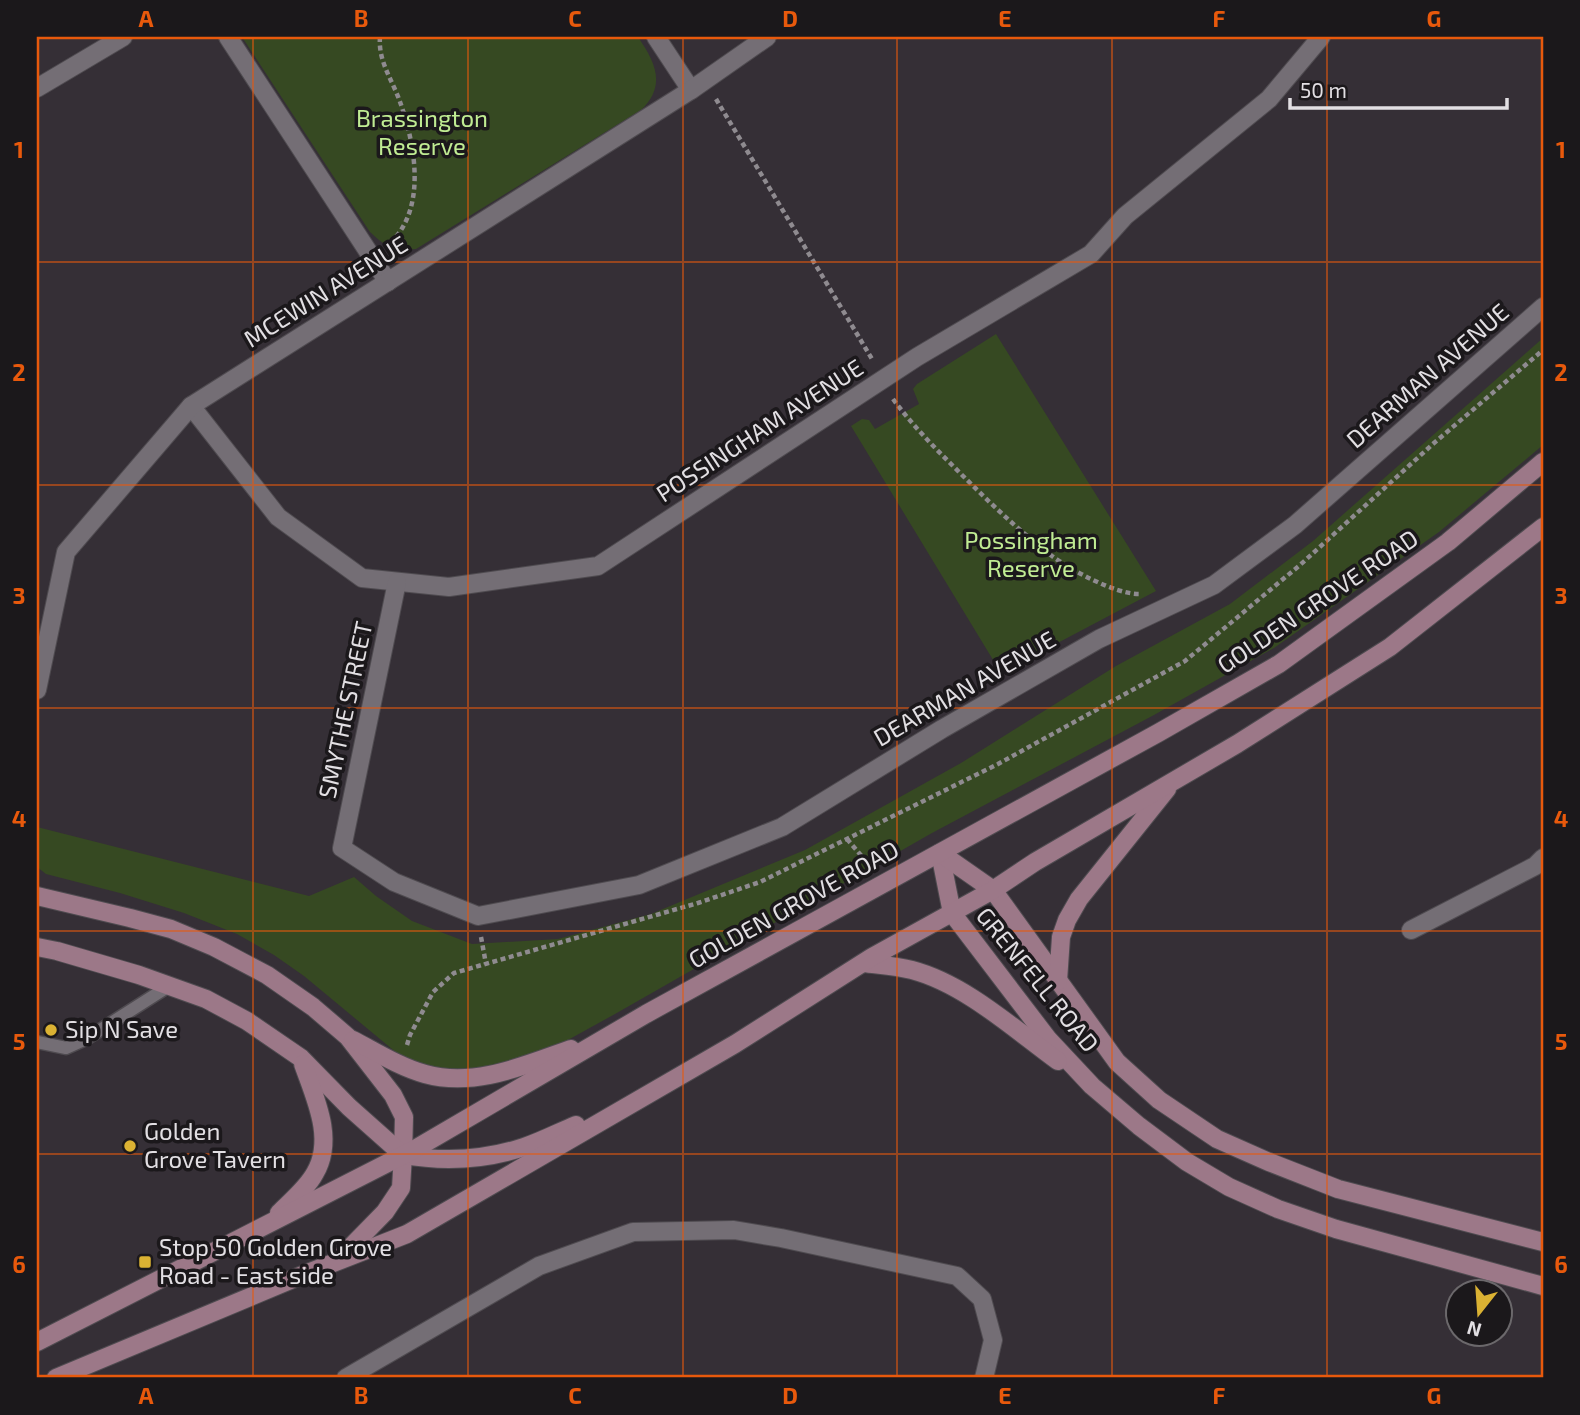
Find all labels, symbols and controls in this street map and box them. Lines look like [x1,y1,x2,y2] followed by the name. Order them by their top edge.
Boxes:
[138,4,154,32] text: A
[354,4,368,32] text: B
[568,4,582,32] text: C
[782,4,798,32] text: D
[998,4,1012,32] text: E
[1213,4,1226,32] text: F
[1427,4,1441,32] text: G
[1290,66,1506,110] scale bar
[1300,77,1347,102] text: 50 m
[356,103,488,160] park label: Brassington Reserve
[14,135,24,163] text: 1
[1556,135,1566,163] text: 1
[238,229,412,353] street label: MCEWIN AVENUE
[1340,297,1514,453] street label: DEARMAN AVENUE
[650,352,868,507] street label: POSSINGHAM AVENUE
[12,358,26,386] text: 2
[1554,358,1568,386] text: 2
[1211,523,1423,679] street label: GOLDEN GROVE ROAD
[964,525,1098,582] park label: Possingham Reserve
[12,581,26,609] text: 3
[1554,581,1568,609] text: 3
[312,619,377,801] street label: SMYTHE STREET
[868,624,1060,752] street label: DEARMAN AVENUE
[12,804,26,832] text: 4
[1554,804,1568,832] text: 4
[683,834,903,974] street label: GOLDEN GROVE ROAD
[971,901,1105,1057] street label: GRENFELL ROAD
[65,1014,178,1043] place label: Sip N Save
[43,1022,59,1038] marker: Sip N Save
[13,1027,25,1055] text: 5
[1555,1027,1567,1055] text: 5
[144,1116,286,1173] place label: Golden Grove Tavern
[122,1138,138,1154] marker: Golden Grove Tavern
[159,1232,392,1289] place label: Stop 50 Golden Grove Road - East side
[12,1250,26,1278] text: 6
[1554,1250,1568,1278] text: 6
[137,1254,153,1270] marker: Stop 50 Golden Grove Road - East side
[1444,1278,1514,1348] north arrow
[1464,1317,1484,1343] text: N
[138,1381,154,1409] text: A
[354,1381,368,1409] text: B
[568,1381,582,1409] text: C
[782,1381,798,1409] text: D
[998,1381,1012,1409] text: E
[1213,1381,1226,1409] text: F
[1427,1381,1441,1409] text: G

